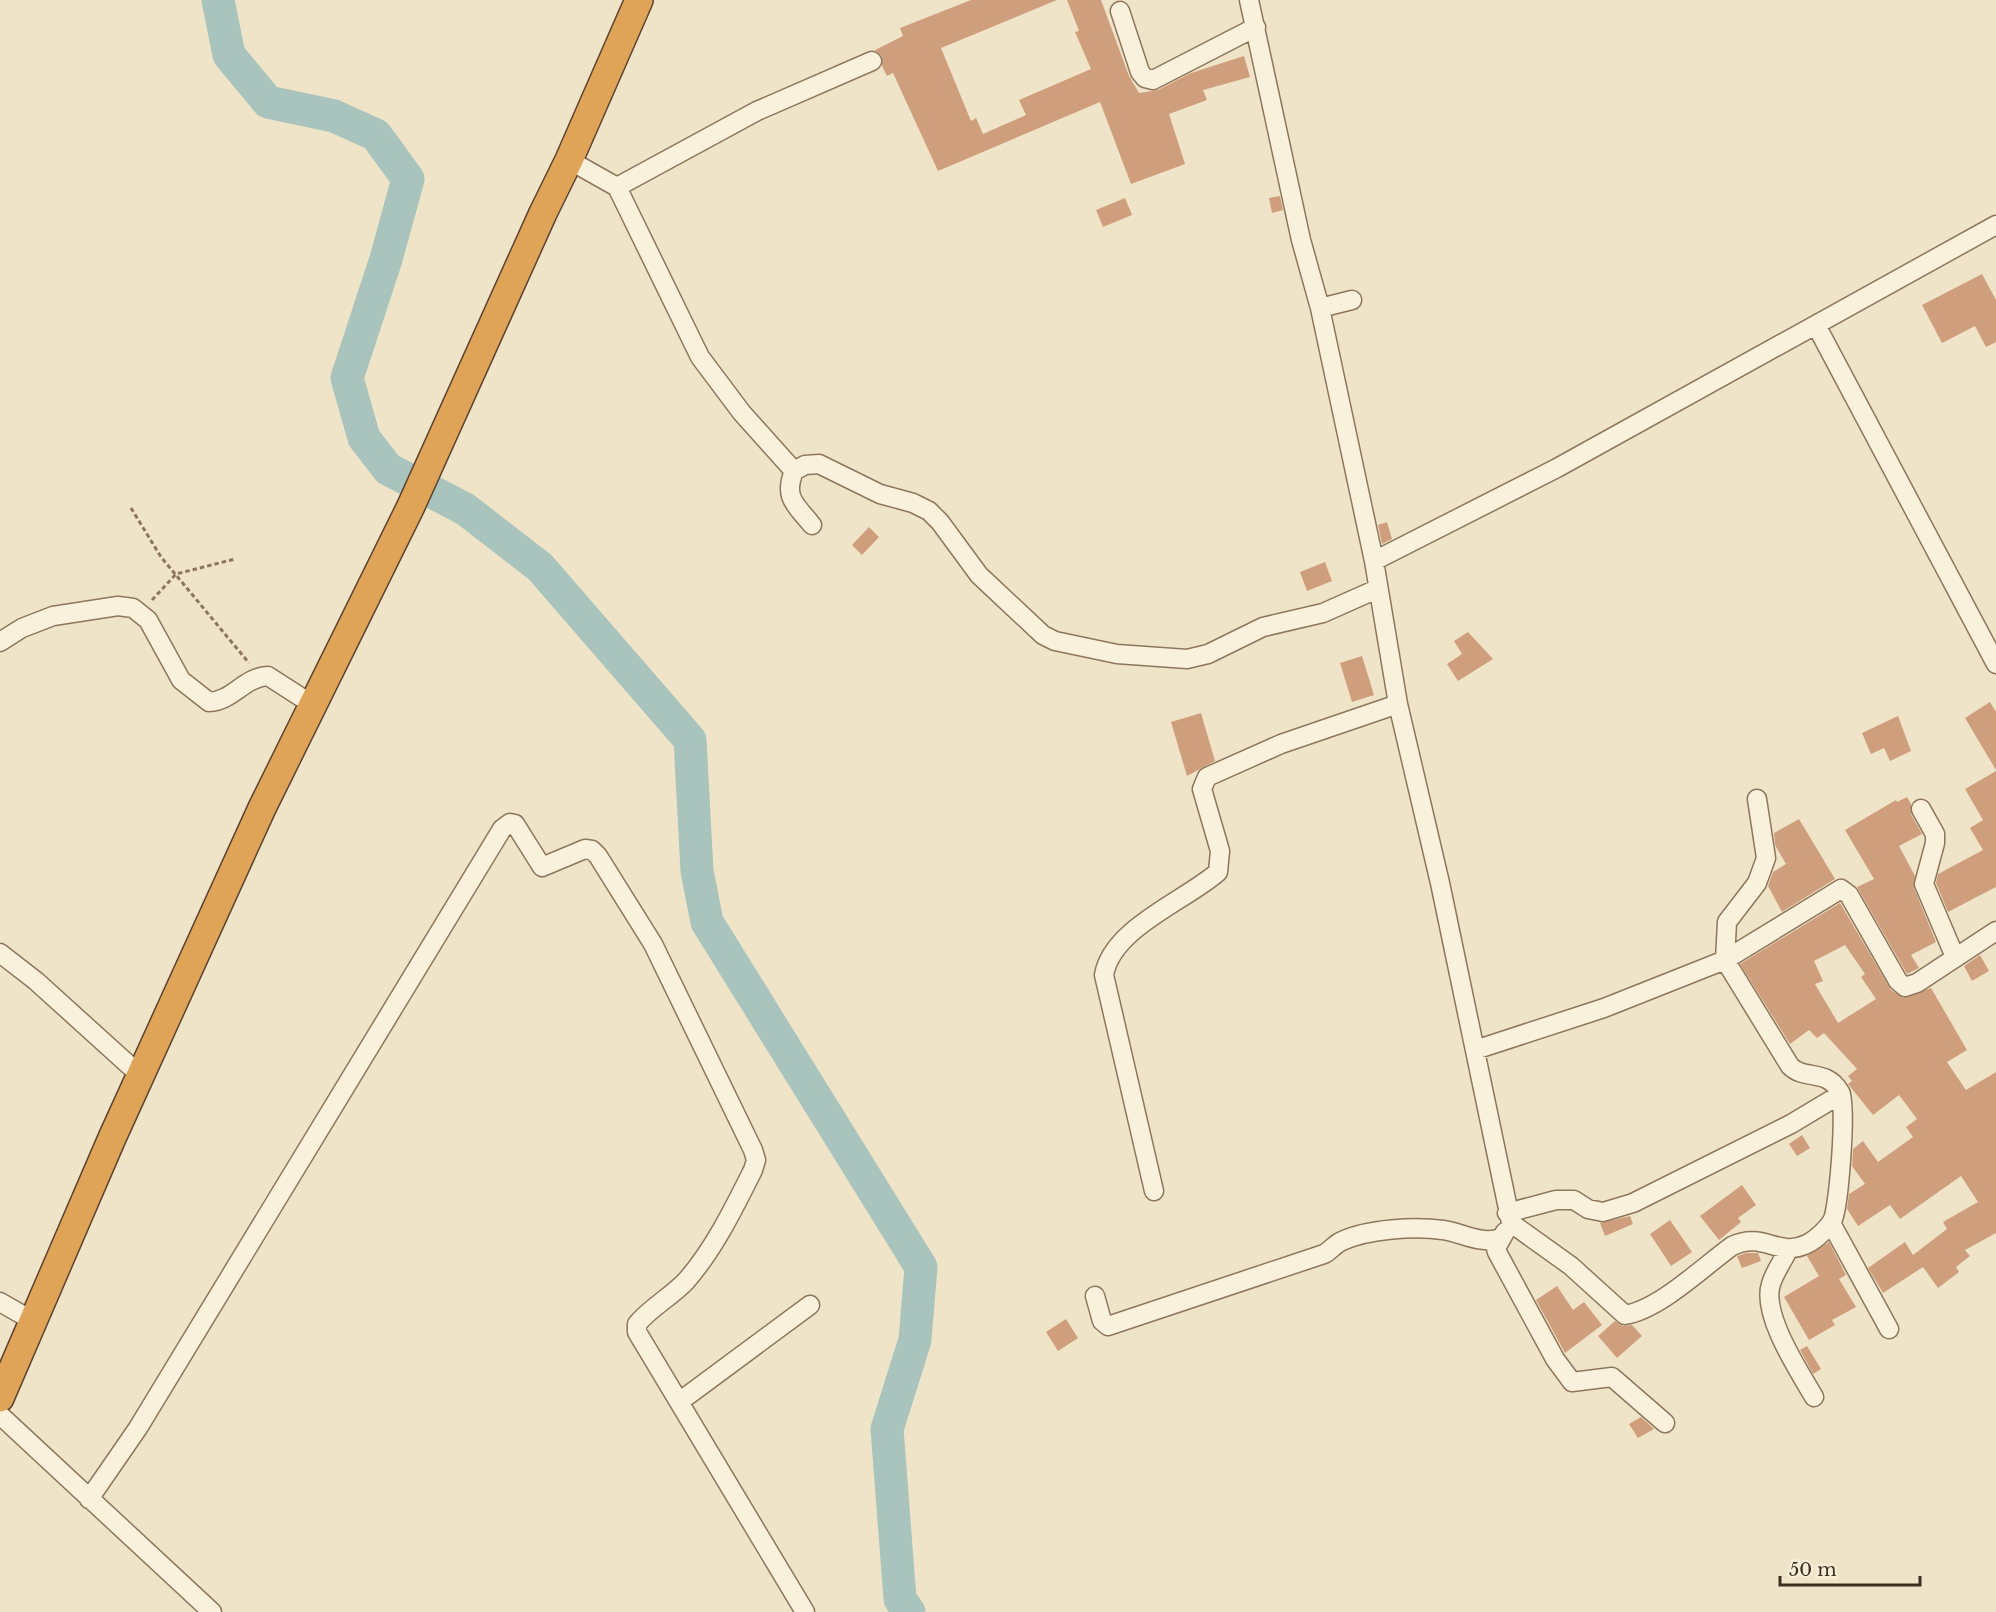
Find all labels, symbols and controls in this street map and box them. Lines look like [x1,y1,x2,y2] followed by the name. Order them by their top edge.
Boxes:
[1780,1549,1920,1587] scale bar
[1789,1559,1837,1581] text: 50 m

